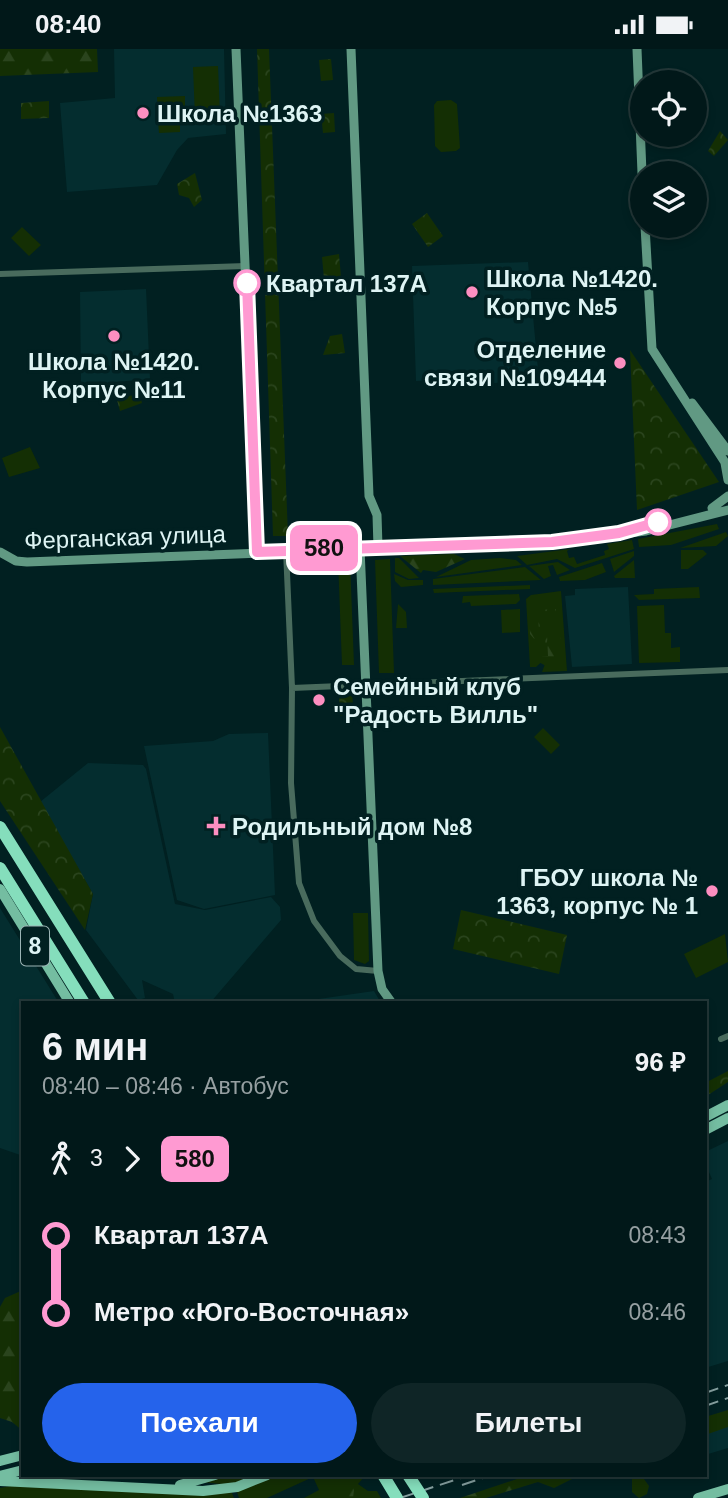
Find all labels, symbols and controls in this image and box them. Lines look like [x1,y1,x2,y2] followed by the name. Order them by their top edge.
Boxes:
[35,9,102,39] text: 08:40
[630,70,707,238] map controls
[630,70,707,147] button: locate
[157,100,322,127] place label: Школа №1363
[135,105,151,121] marker: Школа №1363
[630,161,707,238] button: layers
[486,265,658,320] place label: Школа №1420. Корпус №5
[234,270,260,296] marker: Квартал 137А
[266,270,427,297] place label: Квартал 137А
[464,284,480,300] marker: Школа №1420. Корпус №5
[106,328,122,344] marker: Школа №1420. Корпус №11
[424,336,607,391] place label: Отделение связи №109444
[28,348,200,403] place label: Школа №1420. Корпус №11
[612,355,628,371] marker: Отделение связи №109444
[645,509,671,535] unlabelled marker
[24,520,227,554] street label: Ферганская улица
[284,525,364,571] line badge: 580
[304,534,344,561] text: 580
[333,673,538,728] place label: Семейный клуб "Радость Вилль"
[311,692,327,708] marker: Семейный клуб "Радость Вилль"
[232,813,472,840] place label: Родильный дом №8
[206,816,226,836] marker: Родильный дом №8
[496,864,698,919] place label: ГБОУ школа № 1363, корпус № 1
[704,883,720,899] marker: ГБОУ школа № 1363, корпус № 1
[21,926,49,965] road number: 8
[42,1026,148,1068] text: 6 мин
[635,1047,686,1077] text: 96 ₽
[42,1073,289,1099] text: 08:40 – 08:46 · Автобус
[42,1140,80,1178] icon: walk
[113,1140,151,1178] icon: forward
[90,1145,103,1171] text: 3
[175,1145,215,1172] text: 580
[94,1220,269,1250] text: Квартал 137А
[628,1222,686,1248] text: 08:43
[94,1297,409,1327] text: Метро «Юго-Восточная»
[628,1299,686,1325] text: 08:46
[42,1383,357,1463] button: Поехали
[371,1383,686,1463] button: Билеты

